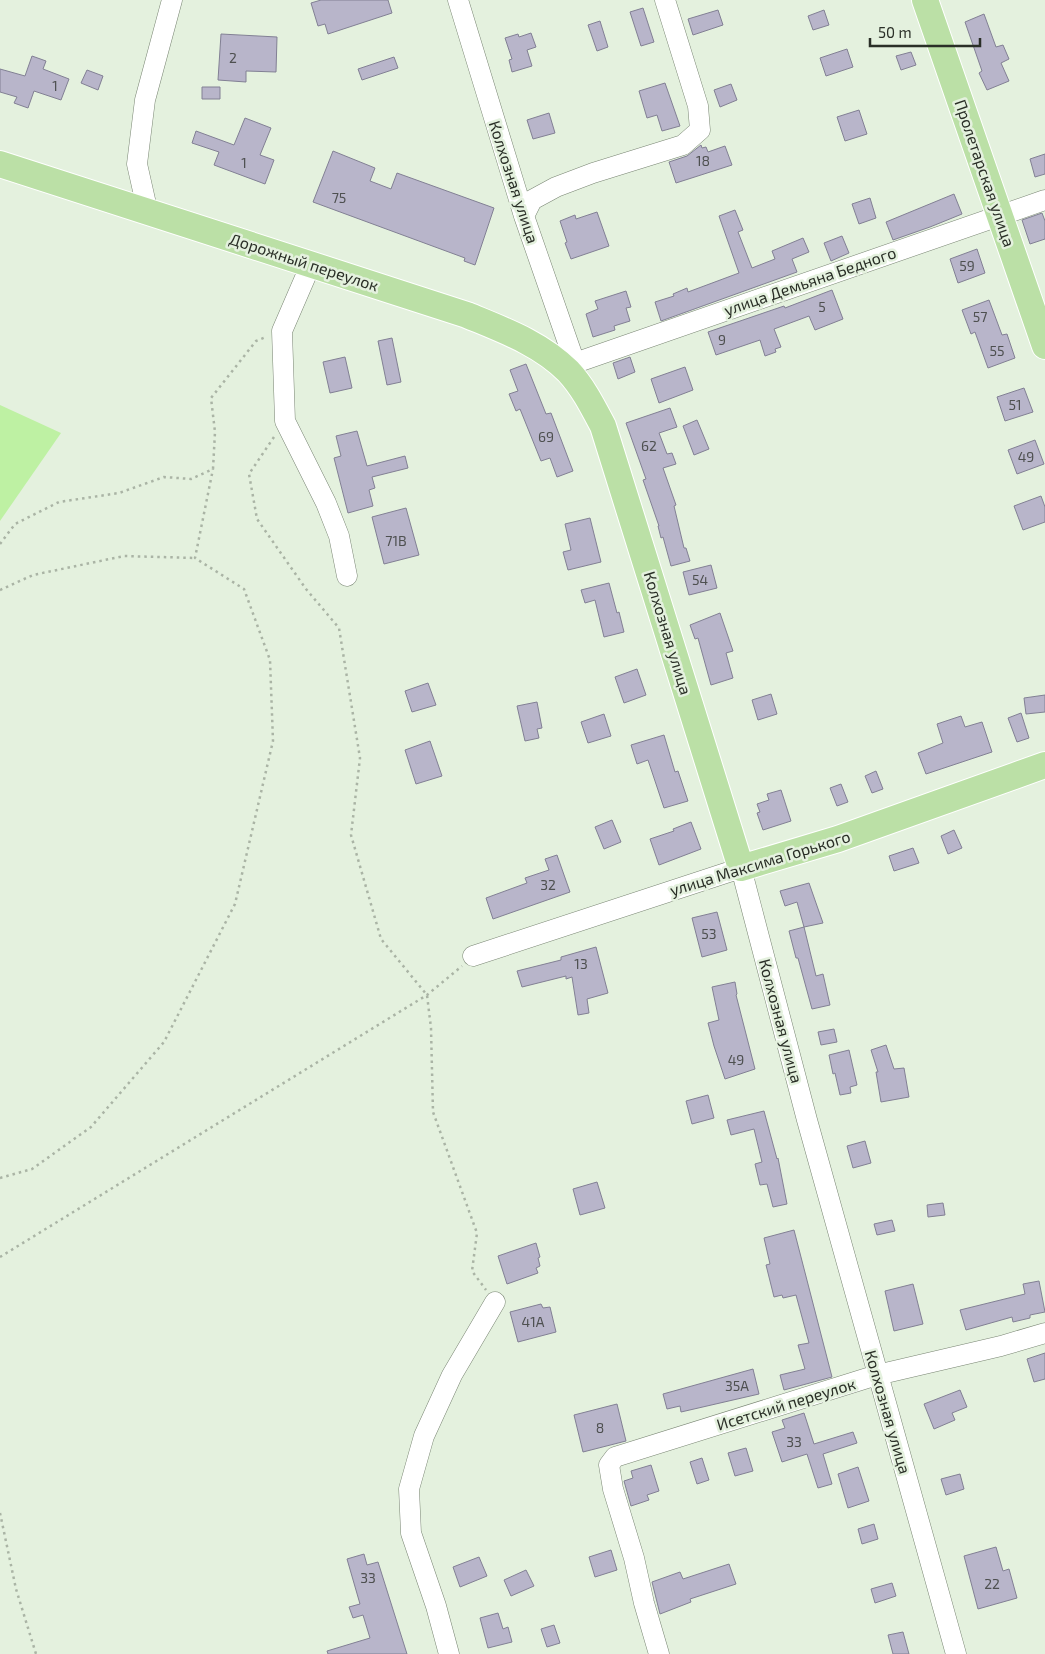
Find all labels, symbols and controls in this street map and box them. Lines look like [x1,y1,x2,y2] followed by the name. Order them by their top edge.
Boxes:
[870,15,980,47] scale bar
[878,23,912,41] text: 50 m
[229,49,237,66] house number: 2
[52,77,58,94] house number: 1
[950,97,1020,249] street label: Пролетарская улица
[485,118,543,246] street label: Колхозная улица
[696,152,710,169] house number: 18
[241,154,247,171] house number: 1
[332,189,346,206] house number: 75
[227,228,381,296] street label: Дорожный переулок
[721,242,899,320] street label: улица Демьяна Бедного
[959,257,975,274] house number: 59
[818,298,826,315] house number: 5
[973,308,987,325] house number: 57
[718,331,726,348] house number: 9
[989,342,1005,359] house number: 55
[1008,396,1022,413] house number: 51
[538,428,554,445] house number: 69
[641,437,657,454] house number: 62
[1018,448,1034,465] house number: 49
[385,532,407,549] house number: 71В
[640,569,696,697] street label: Колхозная улица
[692,571,708,588] house number: 54
[667,826,853,900] street label: улица Максима Горького
[540,876,556,893] house number: 32
[701,925,717,942] house number: 53
[574,955,588,972] house number: 13
[755,957,807,1085] street label: Колхозная улица
[728,1051,744,1068] house number: 49
[522,1313,545,1330] house number: 41А
[861,1348,915,1476] street label: Колхозная улица
[714,1373,858,1435] street label: Исетский переулок
[725,1377,749,1394] house number: 35А
[596,1419,604,1436] house number: 8
[786,1433,802,1450] house number: 33
[360,1569,376,1586] house number: 33
[984,1575,1000,1592] house number: 22

